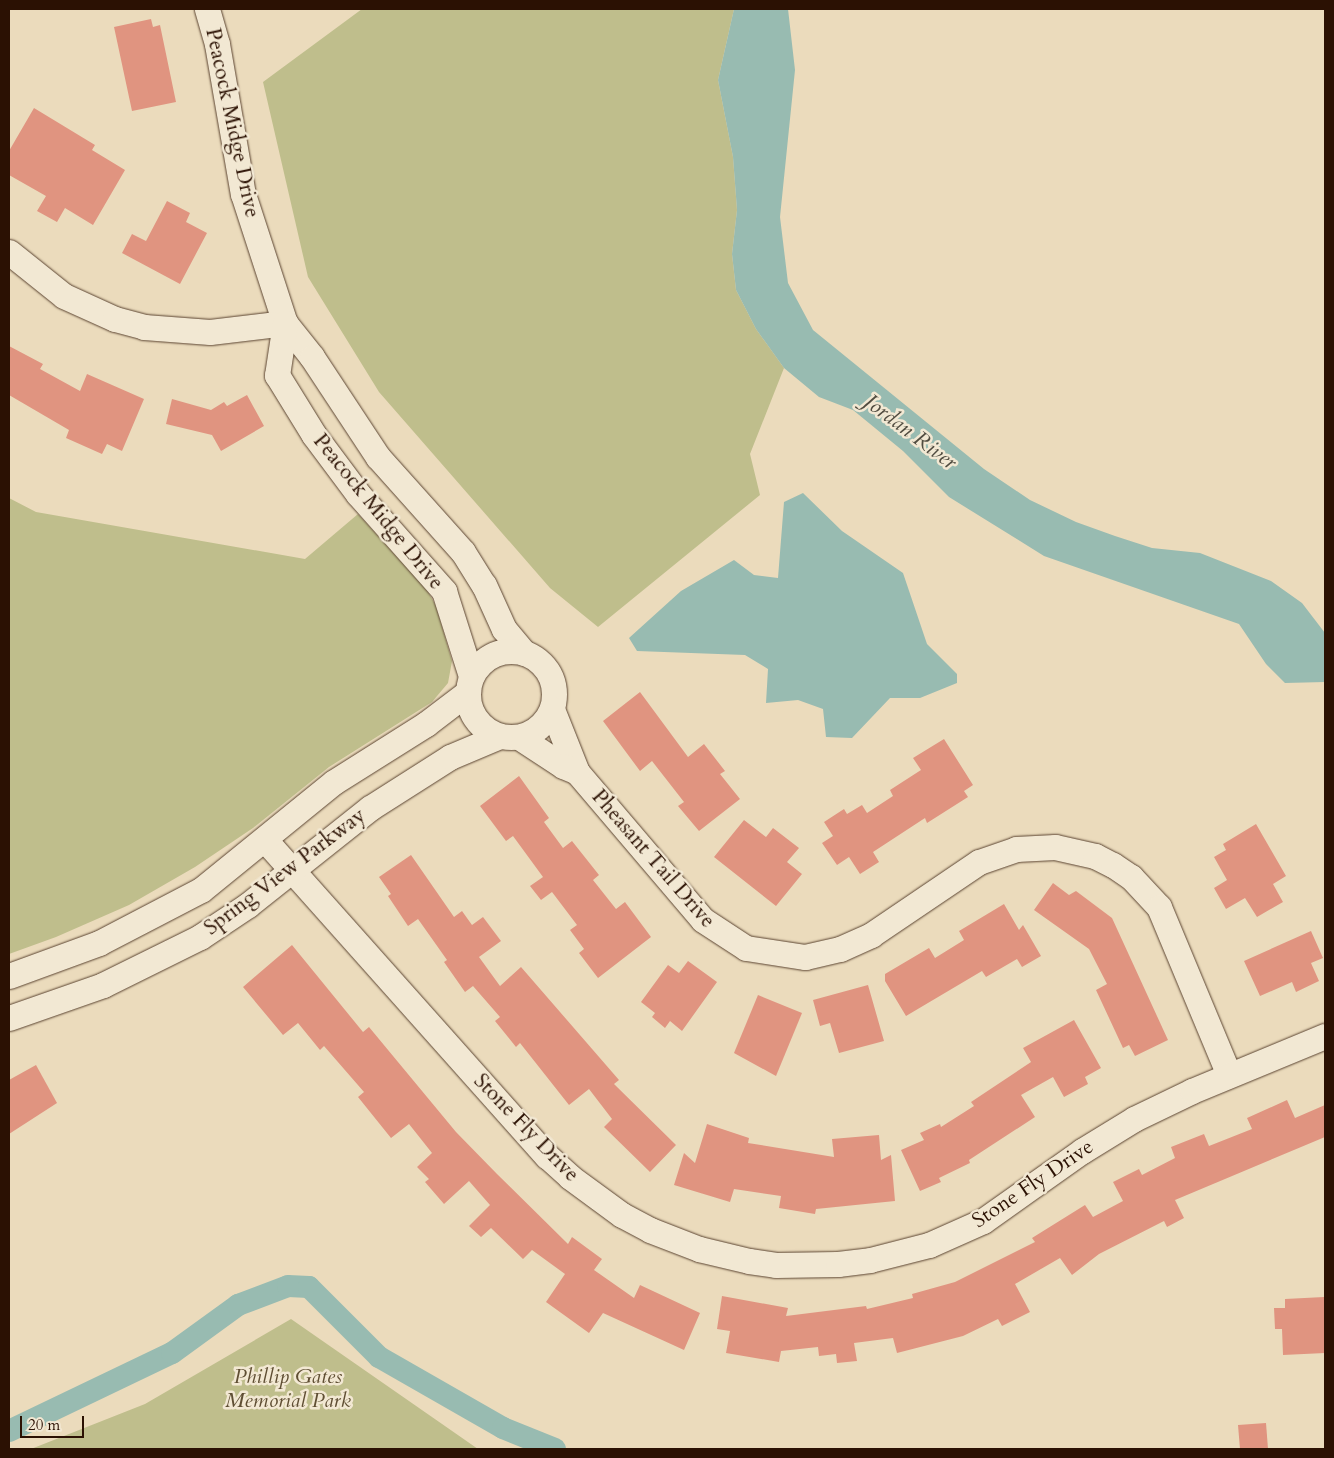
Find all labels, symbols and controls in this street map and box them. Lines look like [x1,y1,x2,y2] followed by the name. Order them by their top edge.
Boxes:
[200,26,264,220] street label: Peacock Midge Drive
[858,389,962,475] water label: Jordan River
[307,429,449,595] street label: Peacock Midge Drive
[586,785,720,933] street label: Pheasant Tail Drive
[199,803,371,941] street label: Spring View Parkway
[468,1069,584,1187] street label: Stone Fly Drive
[968,1134,1098,1234] street label: Stone Fly Drive
[225,1364,351,1414] park label: Phillip Gates Memorial Park
[22,1406,86,1438] scale bar
[28,1415,60,1435] text: 20 m

